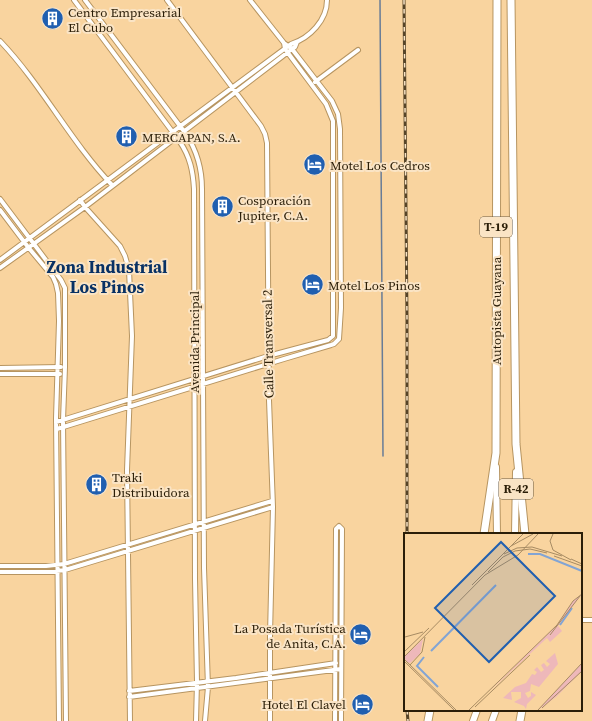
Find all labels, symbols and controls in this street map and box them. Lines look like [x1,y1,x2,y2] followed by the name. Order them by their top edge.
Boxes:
[68,4,182,36] place label: Centro Empresarial El Cubo
[40,6,66,32] building icon: Centro Empresarial El Cubo
[113,124,139,150] building icon: MERCAPAN, S.A.
[142,129,241,146] place label: MERCAPAN, S.A.
[301,152,327,178] hotel icon: Motel Los Cedros
[330,157,430,174] place label: Motel Los Cedros
[237,192,311,224] place label: Cosporación Jupiter, C.A.
[210,194,236,220] building icon: Cosporación Jupiter, C.A.
[480,217,512,237] road number: T-19
[46,255,168,299] district label: Zona Industrial Los Pinos
[488,256,505,365] street label: Autopista Guayana
[300,272,326,298] hotel icon: Motel Los Pinos
[328,277,420,294] place label: Motel Los Pinos
[259,289,277,399] street label: Calle Transversal 2
[186,291,203,393] street label: Avenida Principal
[112,469,190,501] place label: Traki Distribuidora
[84,471,110,497] building icon: Traki Distribuidora
[499,479,533,499] road number: R-42
[404,533,582,711] inset map
[234,620,346,652] place label: La Posada Turística de Anita, C.A.
[348,622,374,648] hotel icon: La Posada Turística de Anita, C.A.
[349,691,375,717] hotel icon: Hotel El Clavel
[262,696,346,713] place label: Hotel El Clavel

